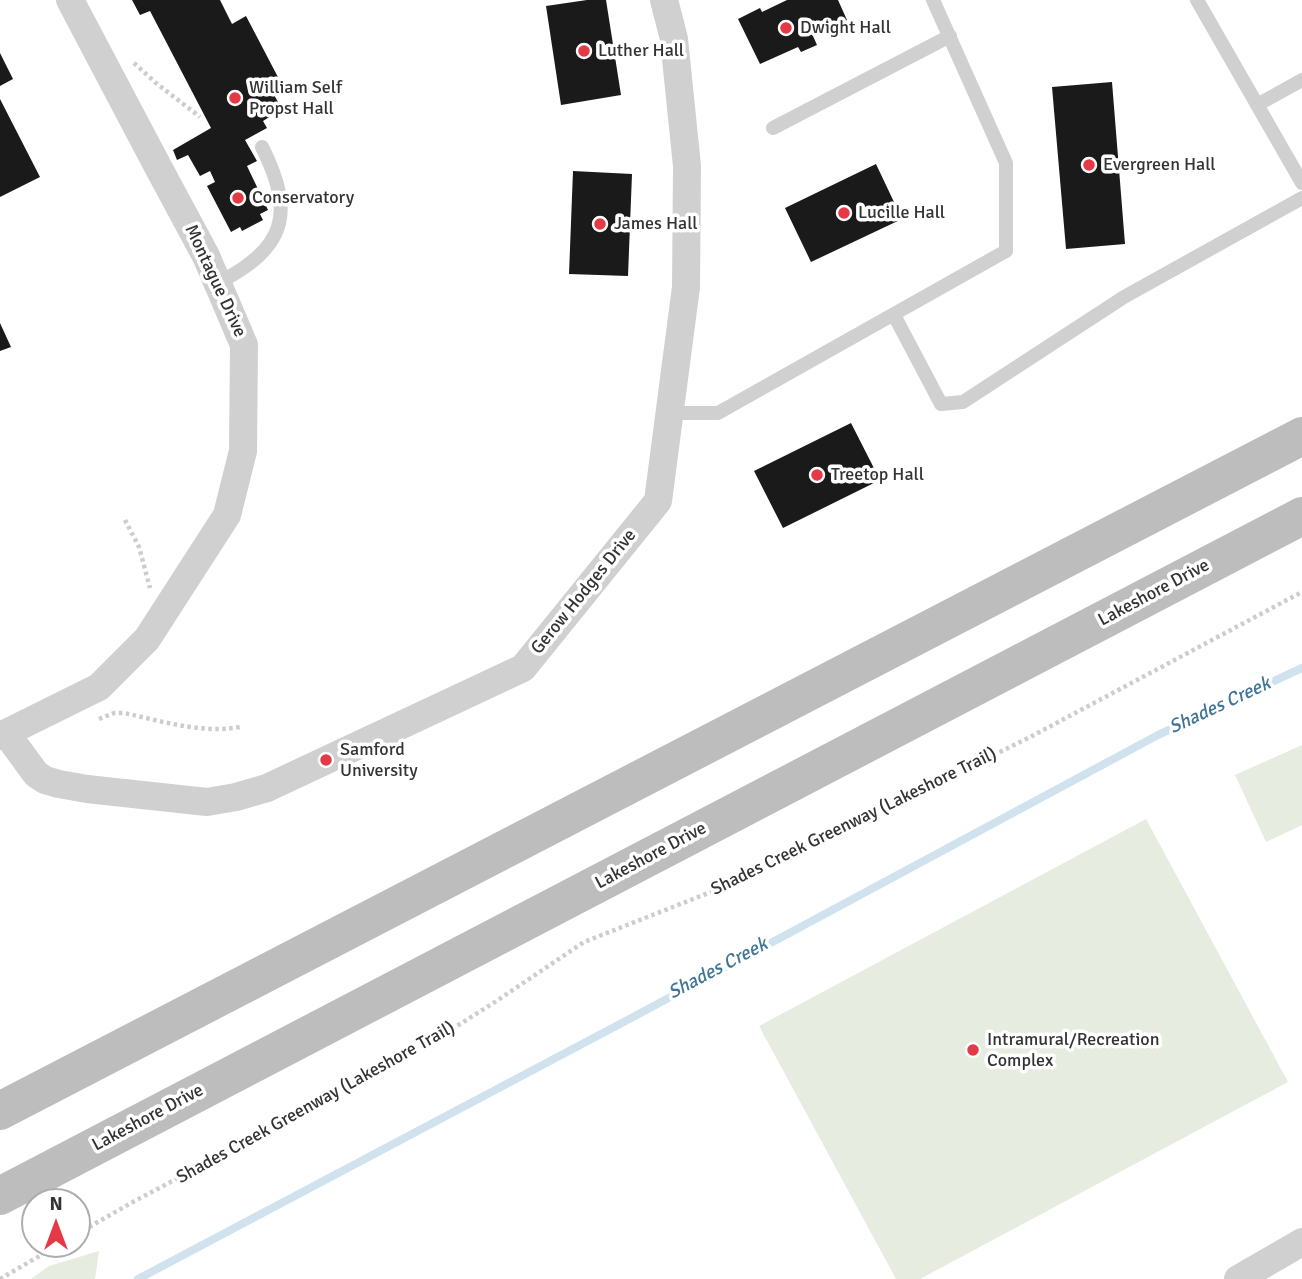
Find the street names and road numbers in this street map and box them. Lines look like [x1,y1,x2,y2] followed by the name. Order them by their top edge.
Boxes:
[180,221,250,341] street label: Montague Drive
[527,525,641,659] street label: Gerow Hodges Drive
[1095,555,1213,631] street label: Lakeshore Drive
[708,743,1000,901] street label: Shades Creek Greenway (Lakeshore Trail)
[592,818,710,894] street label: Lakeshore Drive
[173,1017,459,1189] street label: Shades Creek Greenway (Lakeshore Trail)
[89,1080,207,1156] street label: Lakeshore Drive

